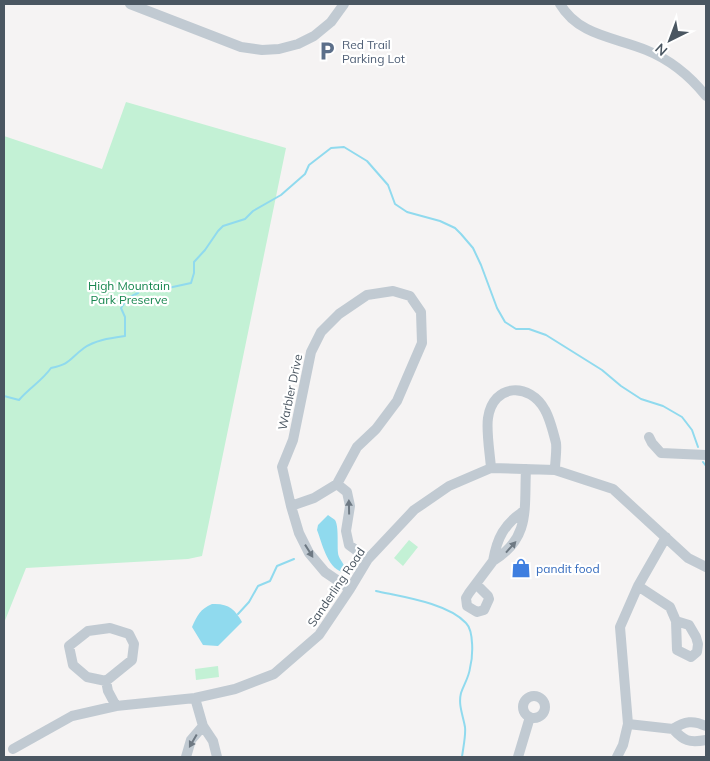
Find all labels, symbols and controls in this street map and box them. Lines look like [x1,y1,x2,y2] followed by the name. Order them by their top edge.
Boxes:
[645,15,695,65] north arrow
[342,37,405,66] place label: Red Trail Parking Lot
[651,39,671,60] text: N
[316,40,338,62] parking icon: Red Trail Parking Lot
[88,278,170,307] park label: High Mountain Park Preserve
[275,353,305,431] street label: Warbler Drive
[345,498,353,514] one-way arrow
[505,540,516,553] one-way arrow
[304,544,314,558] one-way arrow
[304,545,368,629] street label: Sanderling Road
[510,557,532,579] shop icon: pandit food
[536,561,600,576] place label: pandit food
[188,734,197,747] one-way arrow

